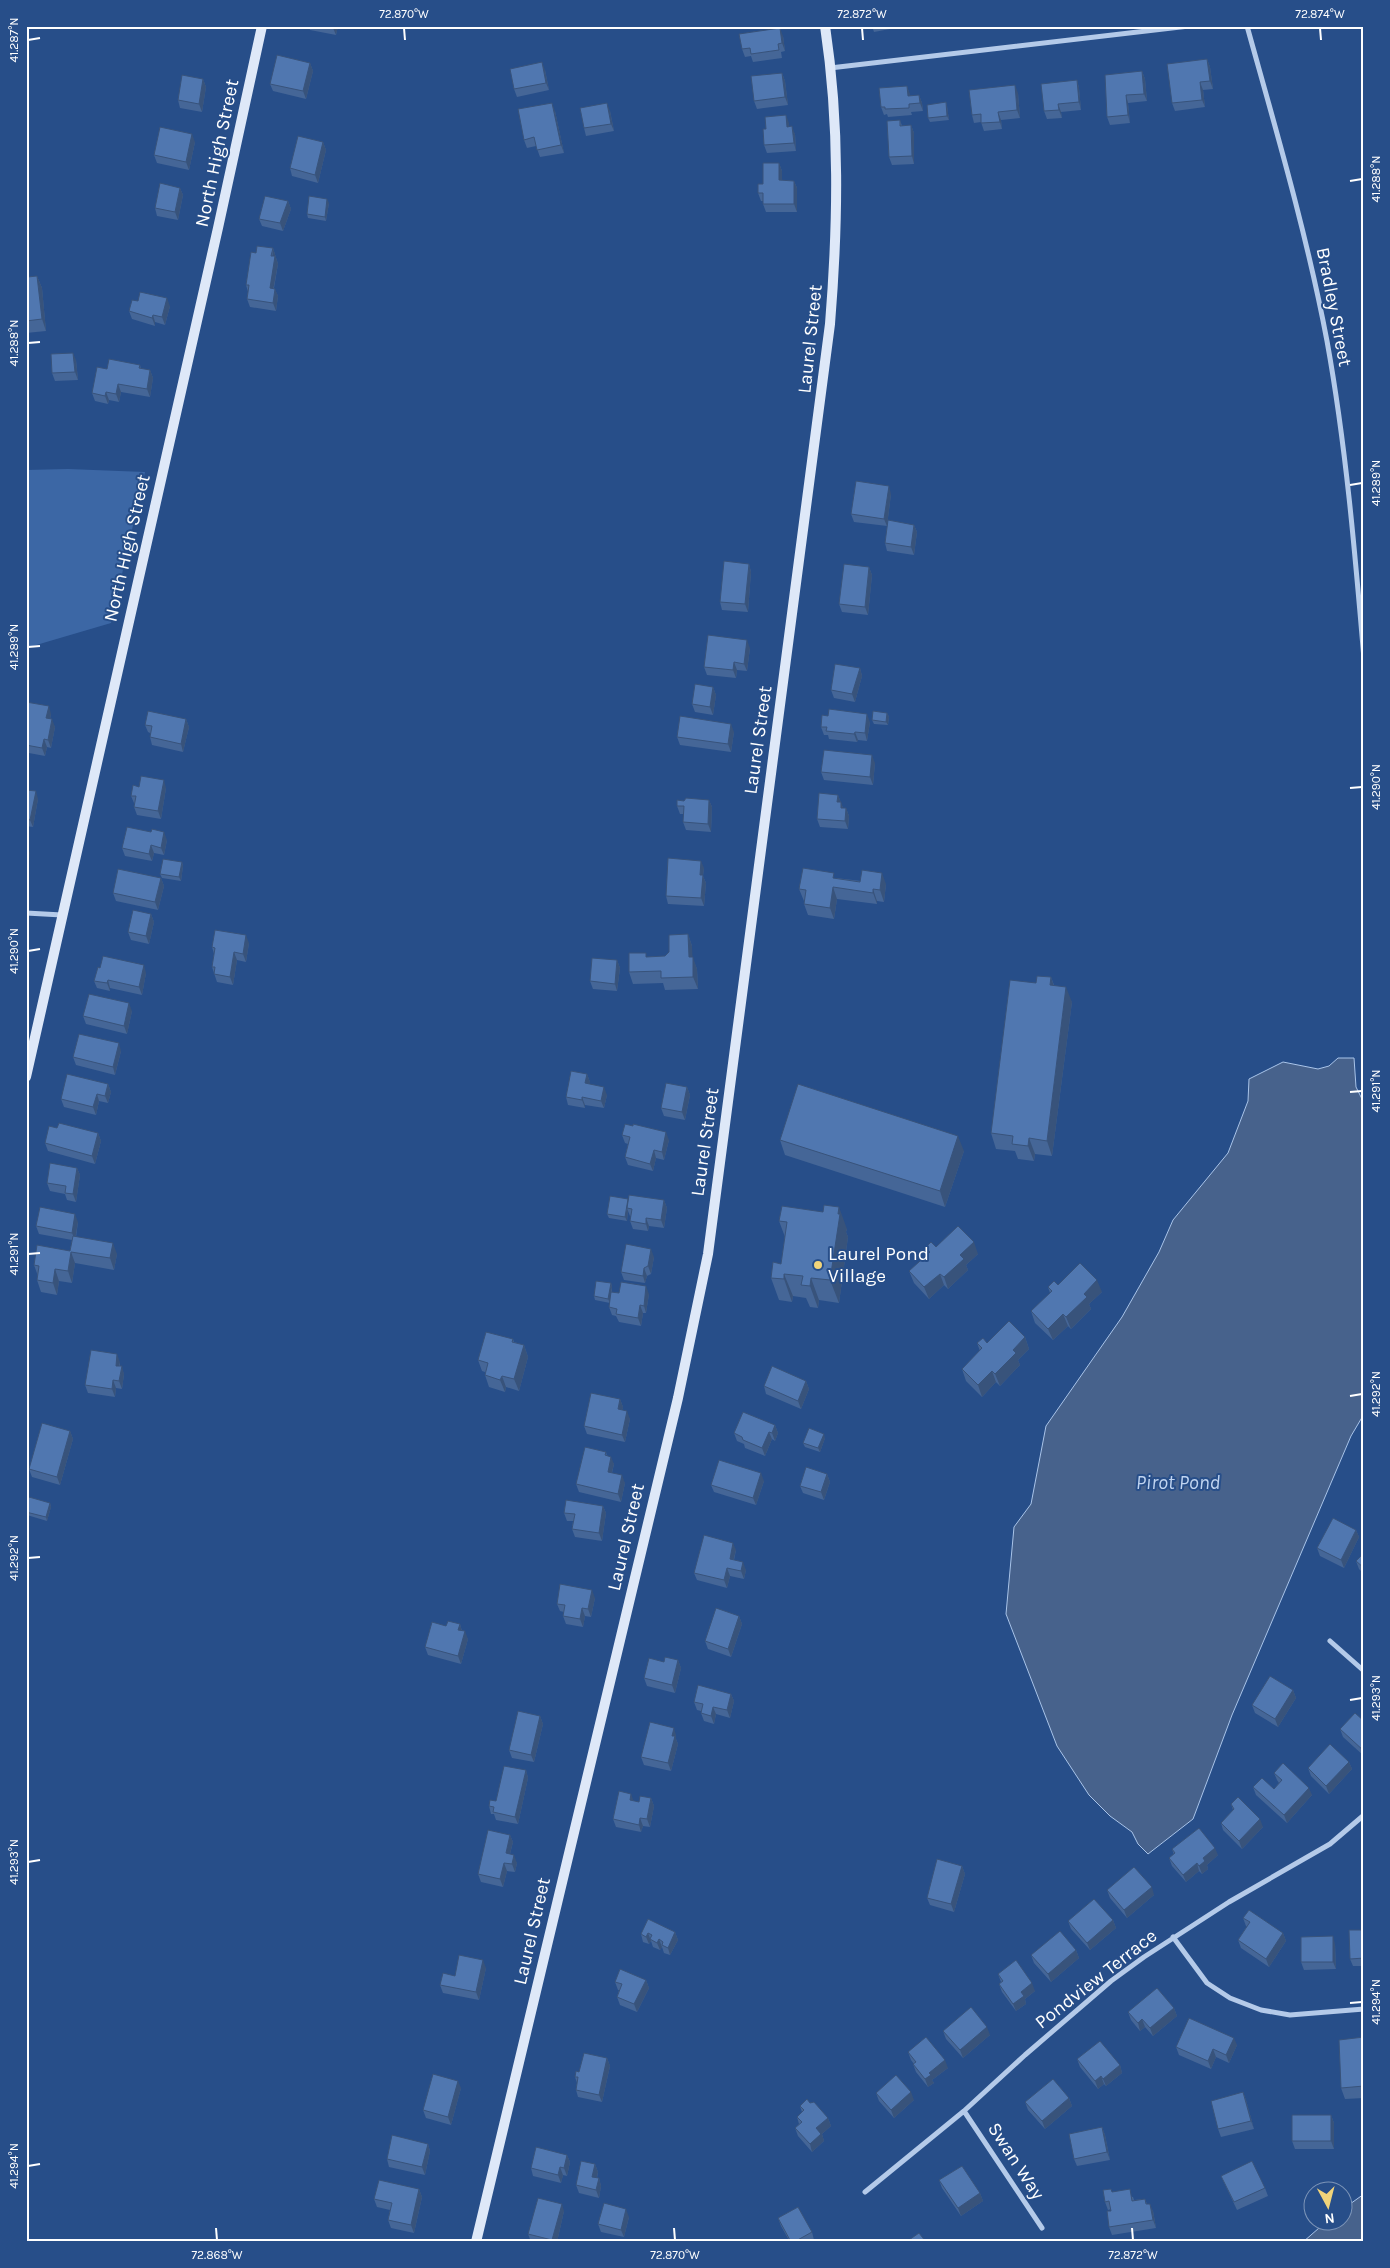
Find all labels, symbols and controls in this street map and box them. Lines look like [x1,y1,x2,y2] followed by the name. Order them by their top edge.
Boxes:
[379,7,429,21] text: 72.870°W
[837,7,887,21] text: 72.872°W
[1295,7,1345,21] text: 72.874°W
[7,17,21,63] text: 41.287°N
[191,77,243,229] street label: North High Street
[1369,156,1383,202] text: 41.288°N
[1312,246,1356,368] street label: Bradley Street
[793,283,827,395] street label: Laurel Street
[7,320,21,366] text: 41.288°N
[1369,460,1383,506] text: 41.289°N
[99,472,155,624] street label: North High Street
[7,624,21,670] text: 41.289°N
[739,684,777,796] street label: Laurel Street
[1369,764,1383,810] text: 41.290°N
[7,928,21,974] text: 41.290°N
[1369,1070,1383,1112] text: 41.291°N
[686,1086,724,1198] street label: Laurel Street
[7,1233,21,1275] text: 41.291°N
[828,1243,929,1287] place label: Laurel Pond Village
[812,1259,824,1271] marker: Laurel Pond Village
[1369,1371,1383,1417] text: 41.292°N
[1136,1471,1221,1494] water label: Pirot Pond
[603,1481,649,1593] street label: Laurel Street
[7,1535,21,1581] text: 41.292°N
[1369,1675,1383,1721] text: 41.293°N
[7,1839,21,1885] text: 41.293°N
[509,1875,555,1987] street label: Laurel Street
[1031,1925,1161,2033] street label: Pondview Terrace
[1369,1979,1383,2025] text: 41.294°N
[983,2118,1049,2204] street label: Swan Way
[7,2143,21,2189] text: 41.294°N
[1302,2180,1352,2230] north arrow
[1324,2209,1336,2227] text: N
[191,2248,243,2262] text: 72.868°W
[650,2248,700,2262] text: 72.870°W
[1108,2248,1158,2262] text: 72.872°W

